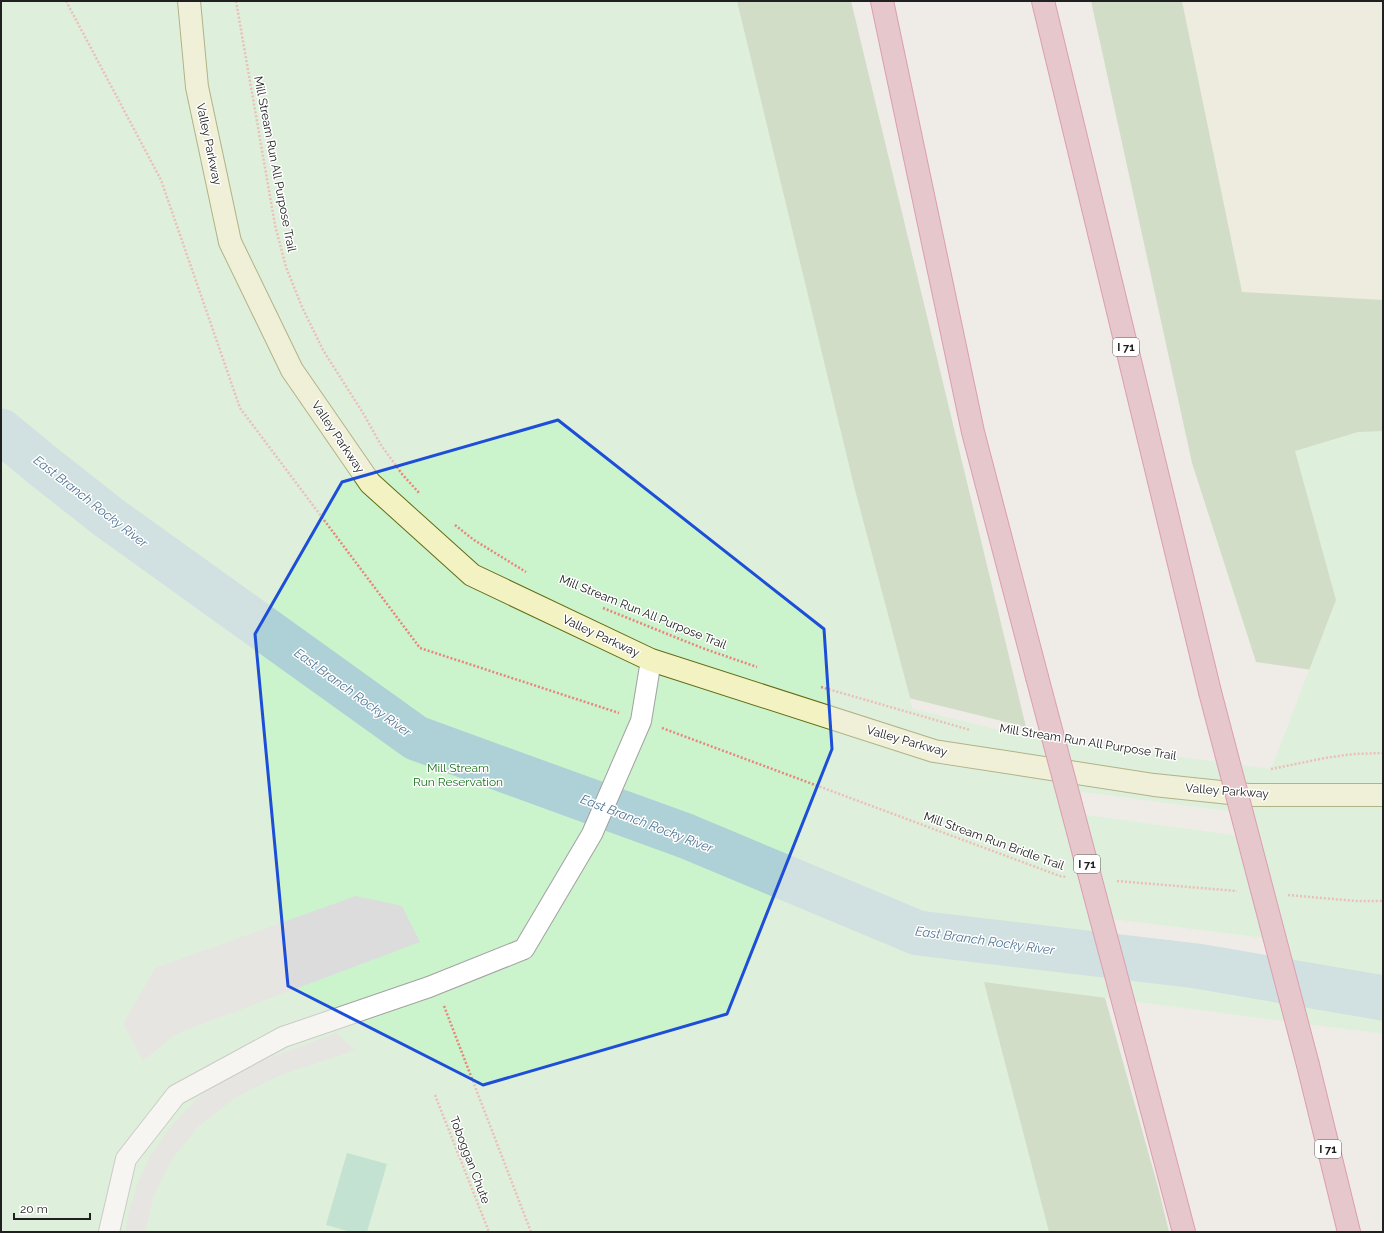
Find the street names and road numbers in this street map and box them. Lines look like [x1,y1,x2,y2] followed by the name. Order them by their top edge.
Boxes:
[251,75,299,254] street label: Mill Stream Run All Purpose Trail
[193,102,225,187] street label: Valley Parkway
[1113,338,1139,356] road number: I 71
[309,398,367,476] street label: Valley Parkway
[557,572,729,652] street label: Mill Stream Run All Purpose Trail
[560,612,642,660] street label: Valley Parkway
[999,721,1178,763] street label: Mill Stream Run All Purpose Trail
[865,723,950,759] street label: Valley Parkway
[1185,781,1270,801] street label: Valley Parkway
[922,809,1067,873] street label: Mill Stream Run Bridle Trail
[1074,855,1100,873] road number: I 71
[447,1114,493,1206] street label: Toboggan Chute
[1315,1140,1341,1158] road number: I 71

